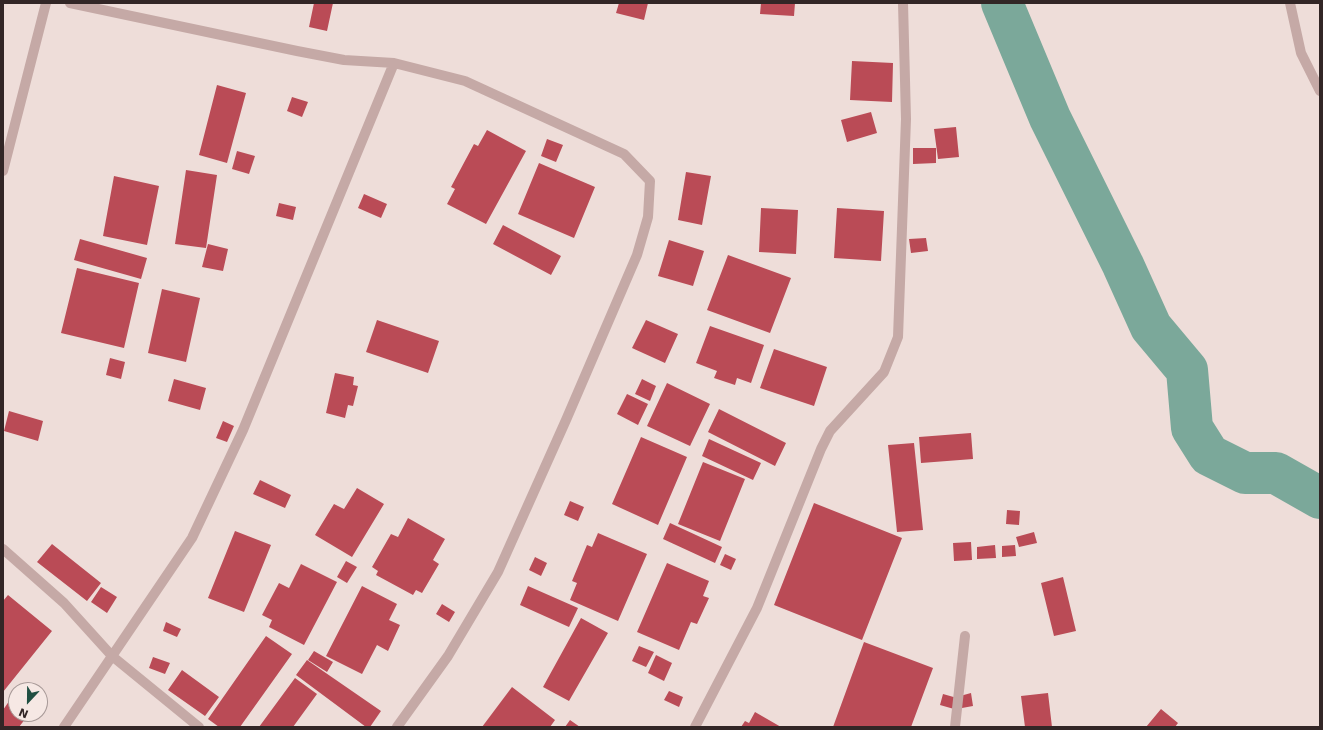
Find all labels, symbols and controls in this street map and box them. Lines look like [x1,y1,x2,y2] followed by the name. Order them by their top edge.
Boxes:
[8,682,48,722] north arrow
[17,705,30,720] text: N

